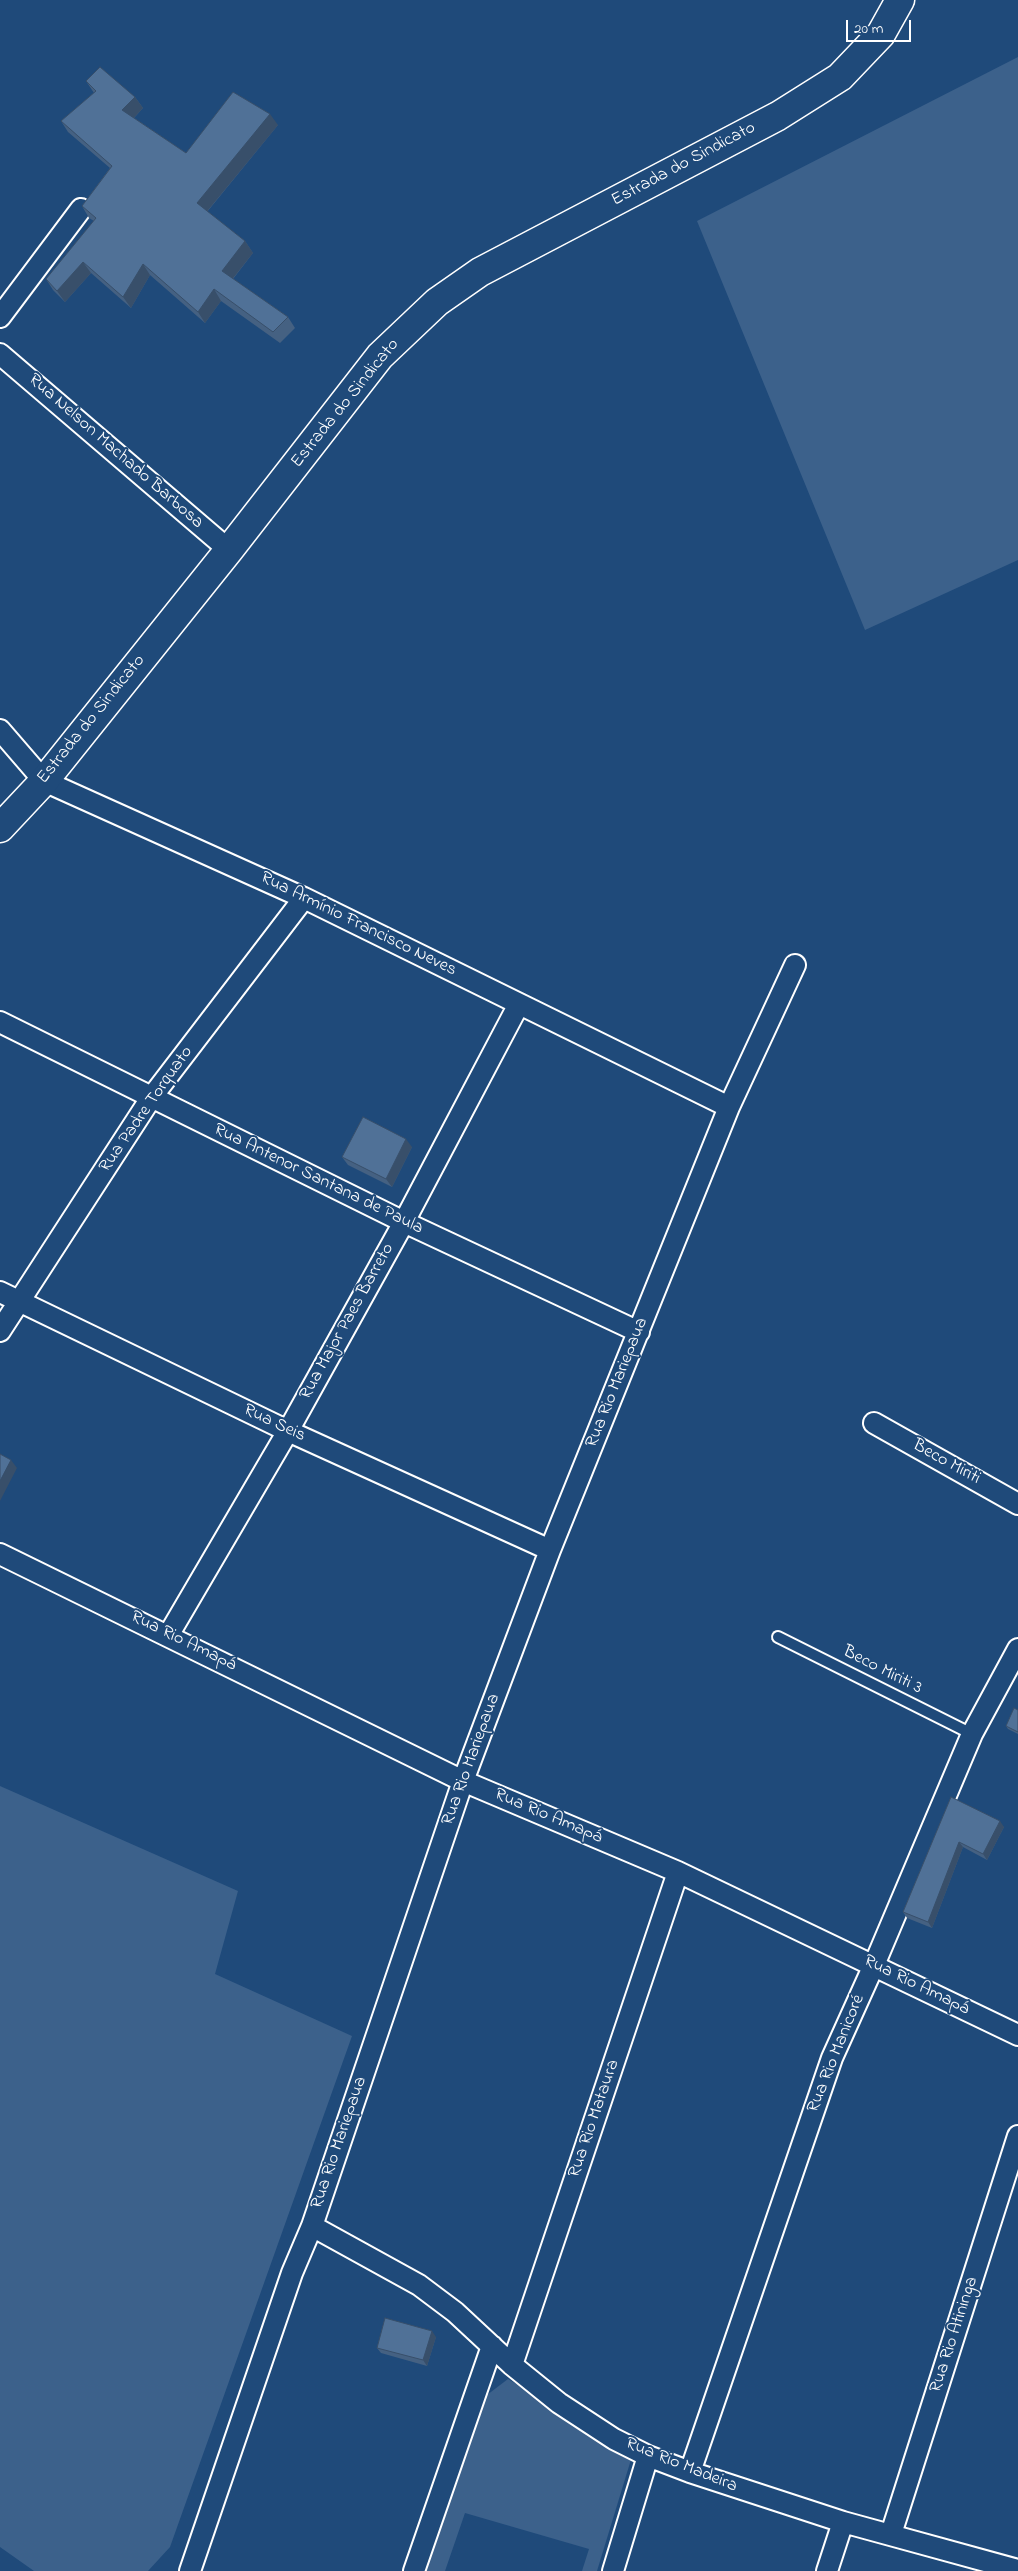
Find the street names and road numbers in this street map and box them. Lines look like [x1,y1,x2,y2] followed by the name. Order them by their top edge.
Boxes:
[608,118,760,212] street label: Estrada do Sindicato
[287,335,405,473] street label: Estrada do Sindicato
[23,370,207,534] street label: Rua Nelson Machado Barbosa
[33,651,151,789] street label: Estrada do Sindicato
[256,868,460,982] street label: Rua Armínio Francisco Neves
[95,1043,199,1177] street label: Rua Padre Torquato
[210,1120,426,1240] street label: Rua Antenor Santana de Paula
[296,1240,400,1404] street label: Rua Major Paes Barreto
[582,1315,654,1451] street label: Rua Rio Mariepaua
[239,1400,309,1448] street label: Rua Seis
[908,1436,984,1490] street label: Beco Miriti
[127,1607,239,1677] street label: Rua Rio Amapá
[839,1642,925,1700] street label: Beco Miriti 3
[438,1691,506,1829] street label: Rua Rio Mariepaua
[491,1785,605,1849] street label: Rua Rio Amapá
[860,1951,972,2021] street label: Rua Rio Amapá
[804,1992,870,2116] street label: Rua Rio Manicoré
[565,2057,625,2181] street label: Rua Rio Mataura
[307,2074,373,2212] street label: Rua Rio Mariepaua
[926,2274,984,2396] street label: Rua Rio Atininga
[622,2434,740,2498] street label: Rua Rio Madeira

